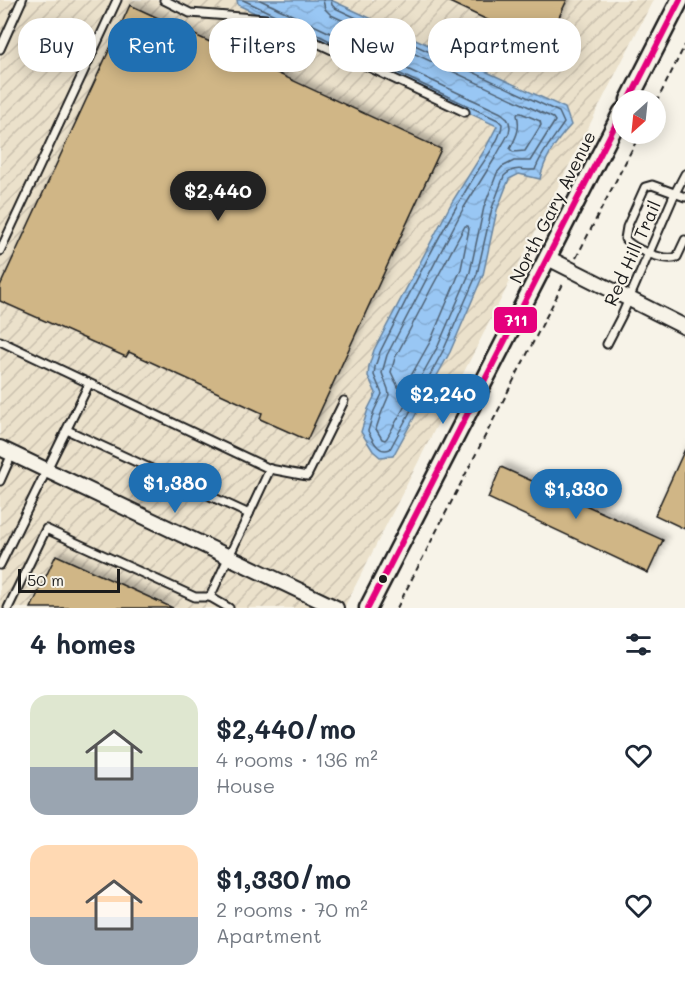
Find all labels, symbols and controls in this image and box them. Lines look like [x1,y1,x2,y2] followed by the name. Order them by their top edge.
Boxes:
[18,18,96,72] chip: Buy
[108,18,197,72] chip: Rent
[209,18,317,72] chip: Filters
[329,18,416,72] chip: New
[428,18,581,72] chip: Apartment
[612,90,666,144] north arrow
[612,90,666,144] map controls
[503,127,601,287] street label: North Gary Avenue
[169,171,267,222] pin: $2,440
[184,177,252,203] text: $2,440
[598,196,666,310] street label: Red Hill Trail
[493,306,538,334] line badge: 711
[504,309,528,330] text: 711
[394,374,492,425] pin: $2,240
[410,380,476,406] text: $2,240
[126,463,224,514] pin: $1,380
[143,469,207,495] text: $1,380
[527,469,625,520] pin: $1,330
[544,475,608,501] text: $1,330
[18,566,120,594] scale bar
[27,569,64,590] text: 50 m
[377,573,389,585] unlabelled marker
[30,627,136,661] text: 4 homes
[622,628,655,661] icon: filters
[216,712,356,746] text: $2,440/mo
[78,719,150,791] icon: home
[622,739,655,772] icon: heart
[216,746,378,772] text: 4 rooms · 136 m²
[216,772,275,798] text: House
[216,862,351,896] text: $1,330/mo
[78,869,150,941] icon: home
[622,889,655,922] icon: heart
[216,896,368,922] text: 2 rooms · 70 m²
[216,922,322,948] text: Apartment

